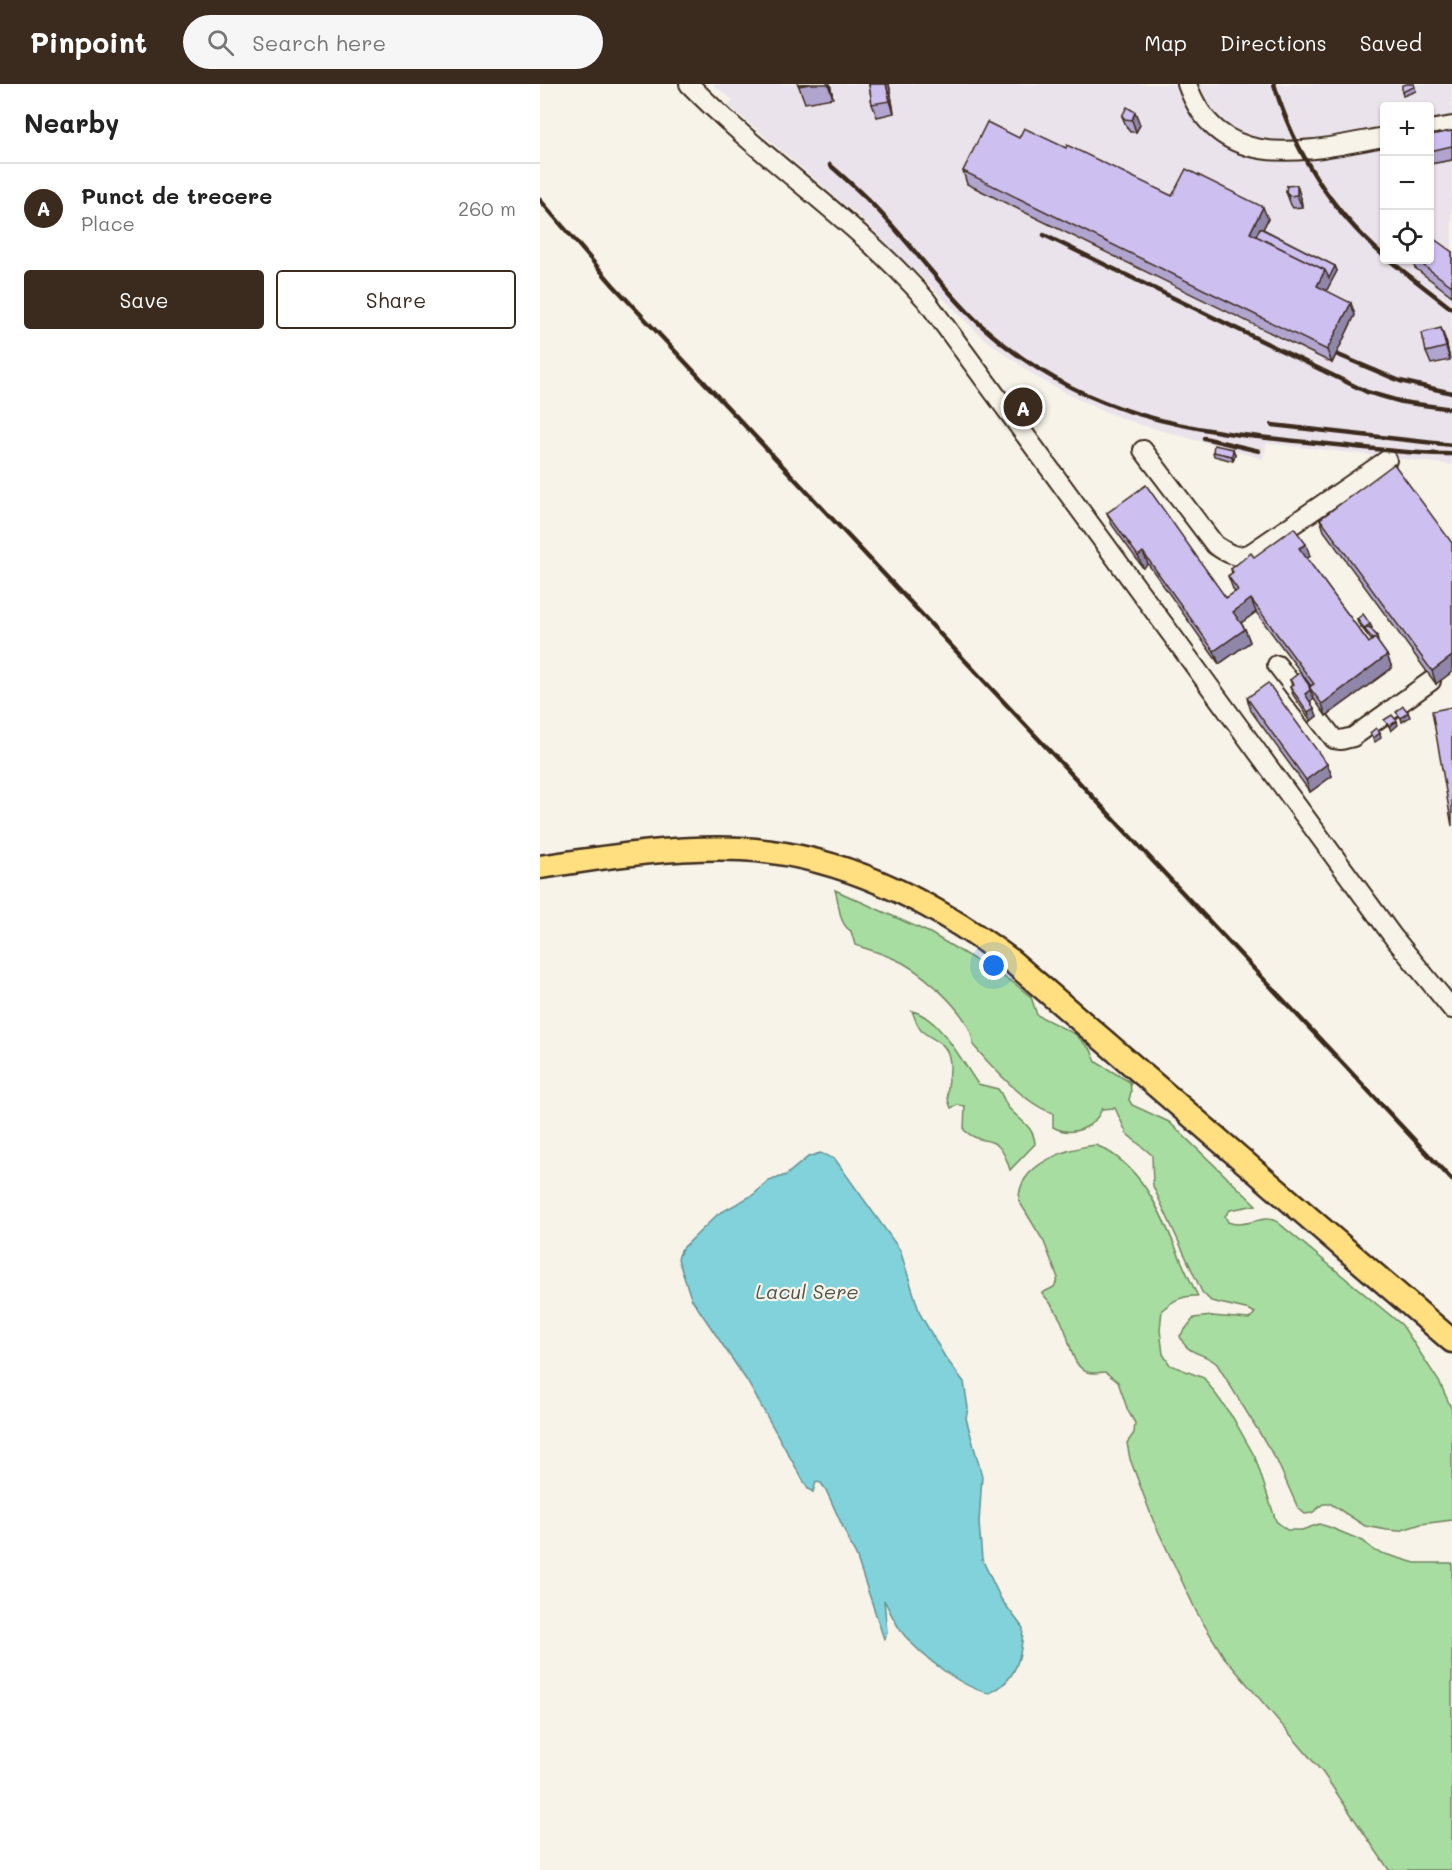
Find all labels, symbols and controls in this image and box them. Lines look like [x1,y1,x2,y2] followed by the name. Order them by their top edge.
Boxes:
[183,15,603,69] search box
[30,24,147,60] text: Pinpoint
[204,26,237,59] icon: search
[252,28,386,57] text: Search here
[1144,29,1187,56] text: Map
[1220,29,1327,56] text: Directions
[1360,29,1422,56] text: Saved
[1380,102,1434,264] map controls
[1380,102,1434,156] button: +
[24,106,119,140] text: Nearby
[1380,156,1434,210] button: −
[81,181,272,210] text: Punct de trecere
[37,195,50,221] text: A
[458,195,516,221] text: 260 m
[81,210,135,236] text: Place
[1380,210,1434,264] button: locate
[24,270,264,329] button: Save
[276,270,516,329] button: Share
[1004,384,1042,430] pin: A
[979,951,1008,980] your location
[755,1278,859,1304] water label: Lacul Sere

